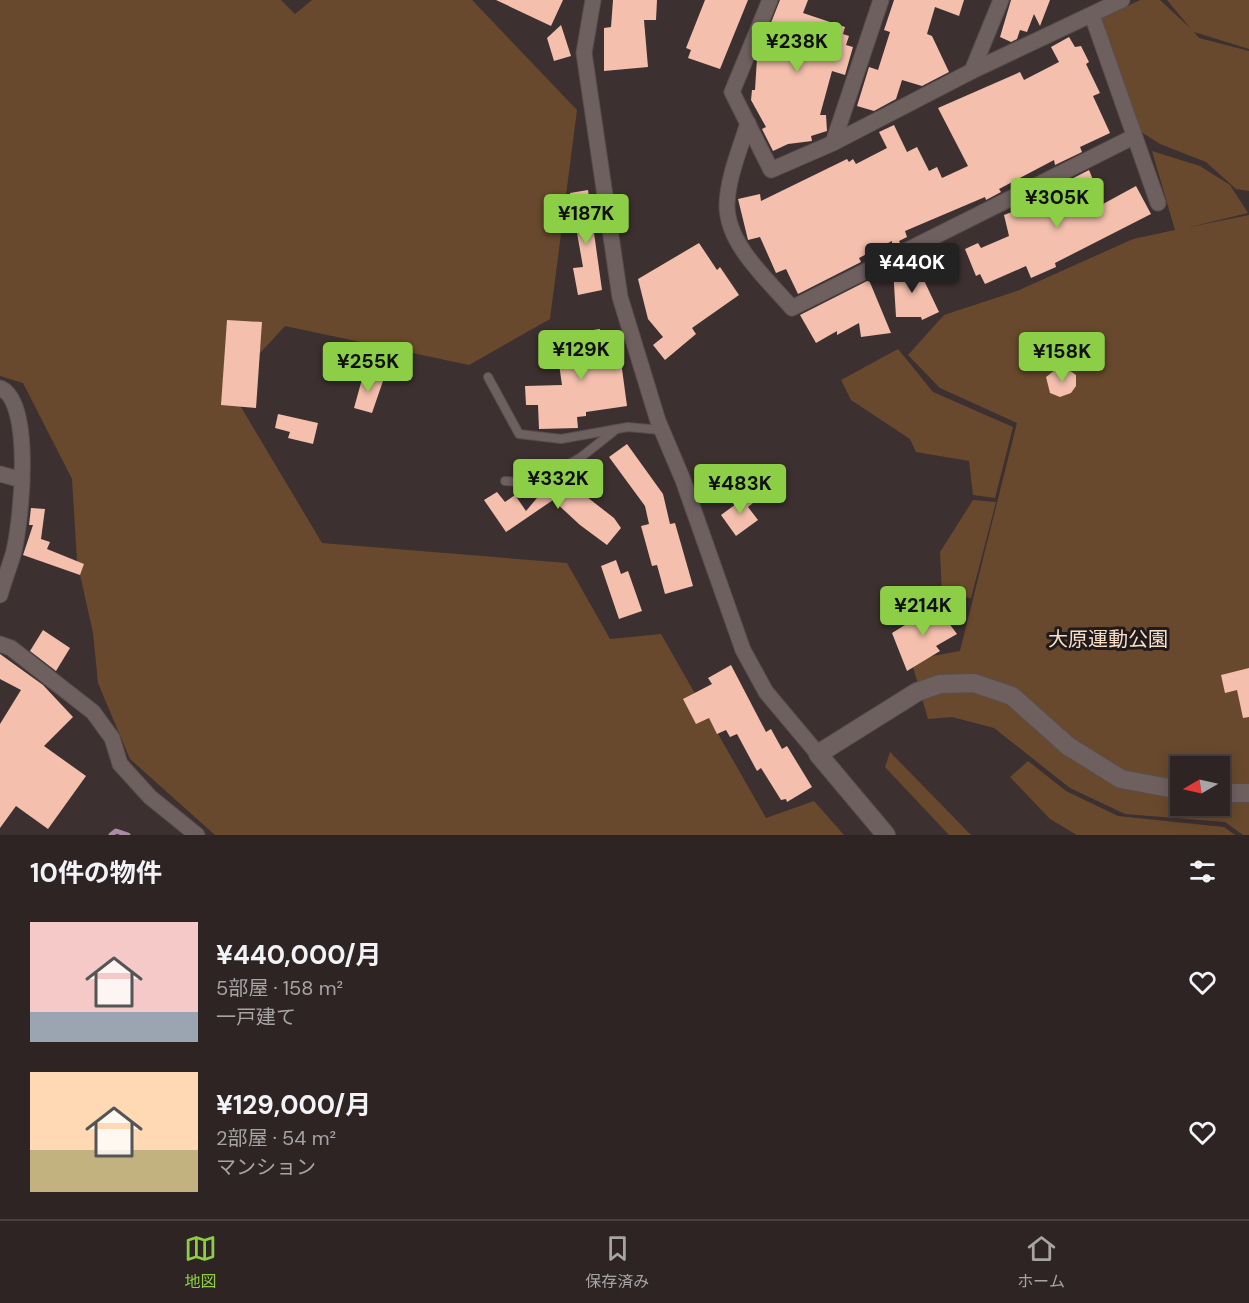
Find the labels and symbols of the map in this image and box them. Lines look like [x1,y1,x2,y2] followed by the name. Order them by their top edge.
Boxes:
[755,22,839,73] pin: ¥238K
[1015,178,1099,229] pin: ¥305K
[544,194,628,245] pin: ¥187K
[870,243,954,294] pin: ¥440K
[539,330,623,381] pin: ¥129K
[1020,332,1104,383] pin: ¥158K
[326,342,410,393] pin: ¥255K
[516,459,600,510] pin: ¥332K
[698,464,782,515] pin: ¥483K
[881,586,965,637] pin: ¥214K
[1048,626,1168,652] park label: 大原運動公園
[1170,756,1230,816] north arrow

